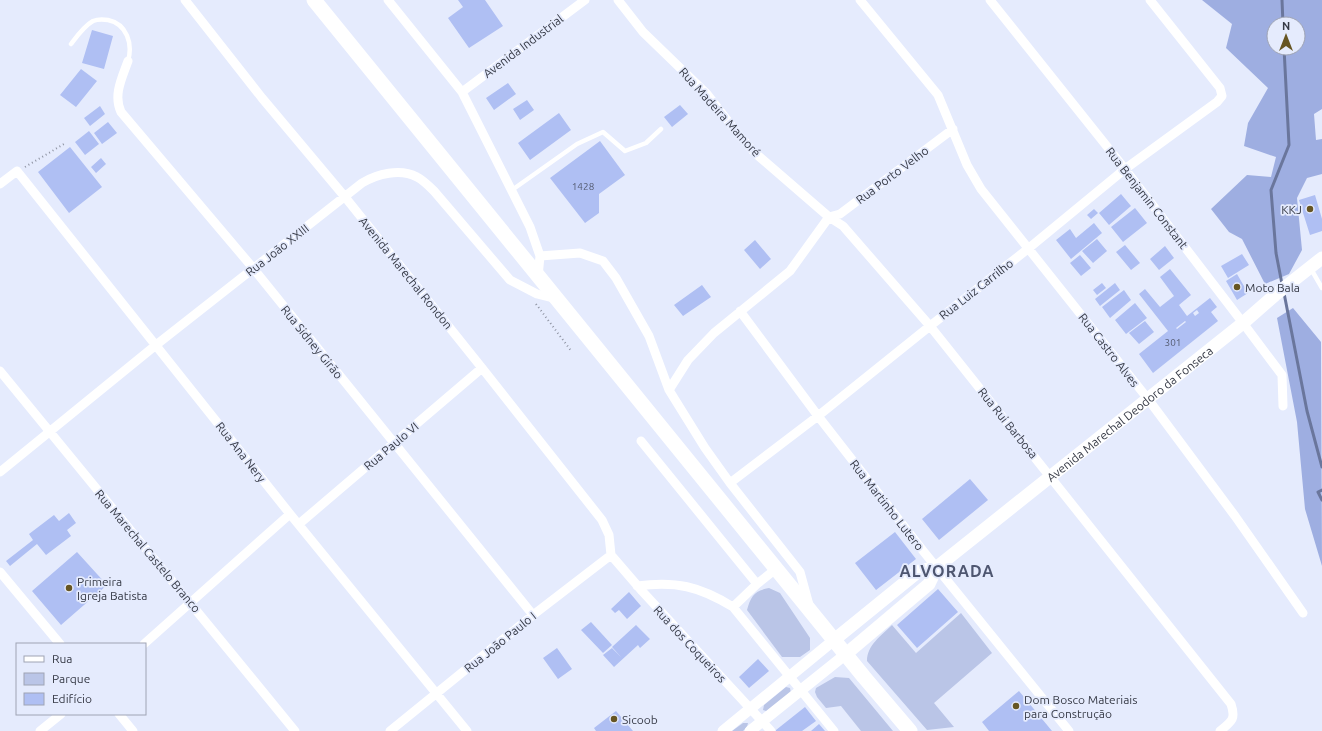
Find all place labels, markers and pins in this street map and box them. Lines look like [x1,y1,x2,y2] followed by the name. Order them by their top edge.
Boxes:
[1281,203,1302,216] place label: KKJ
[1305,204,1315,214] marker: KKJ
[1245,281,1300,294] place label: Moto Bala
[1232,282,1242,292] marker: Moto Bala
[77,575,147,602] place label: Primeira Igreja Batista
[64,583,74,593] marker: Primeira Igreja Batista
[1024,693,1137,720] place label: Dom Bosco Materiais para Construção
[1011,701,1021,711] marker: Dom Bosco Materiais para Construção
[622,713,658,726] place label: Sicoob
[609,714,619,724] marker: Sicoob

